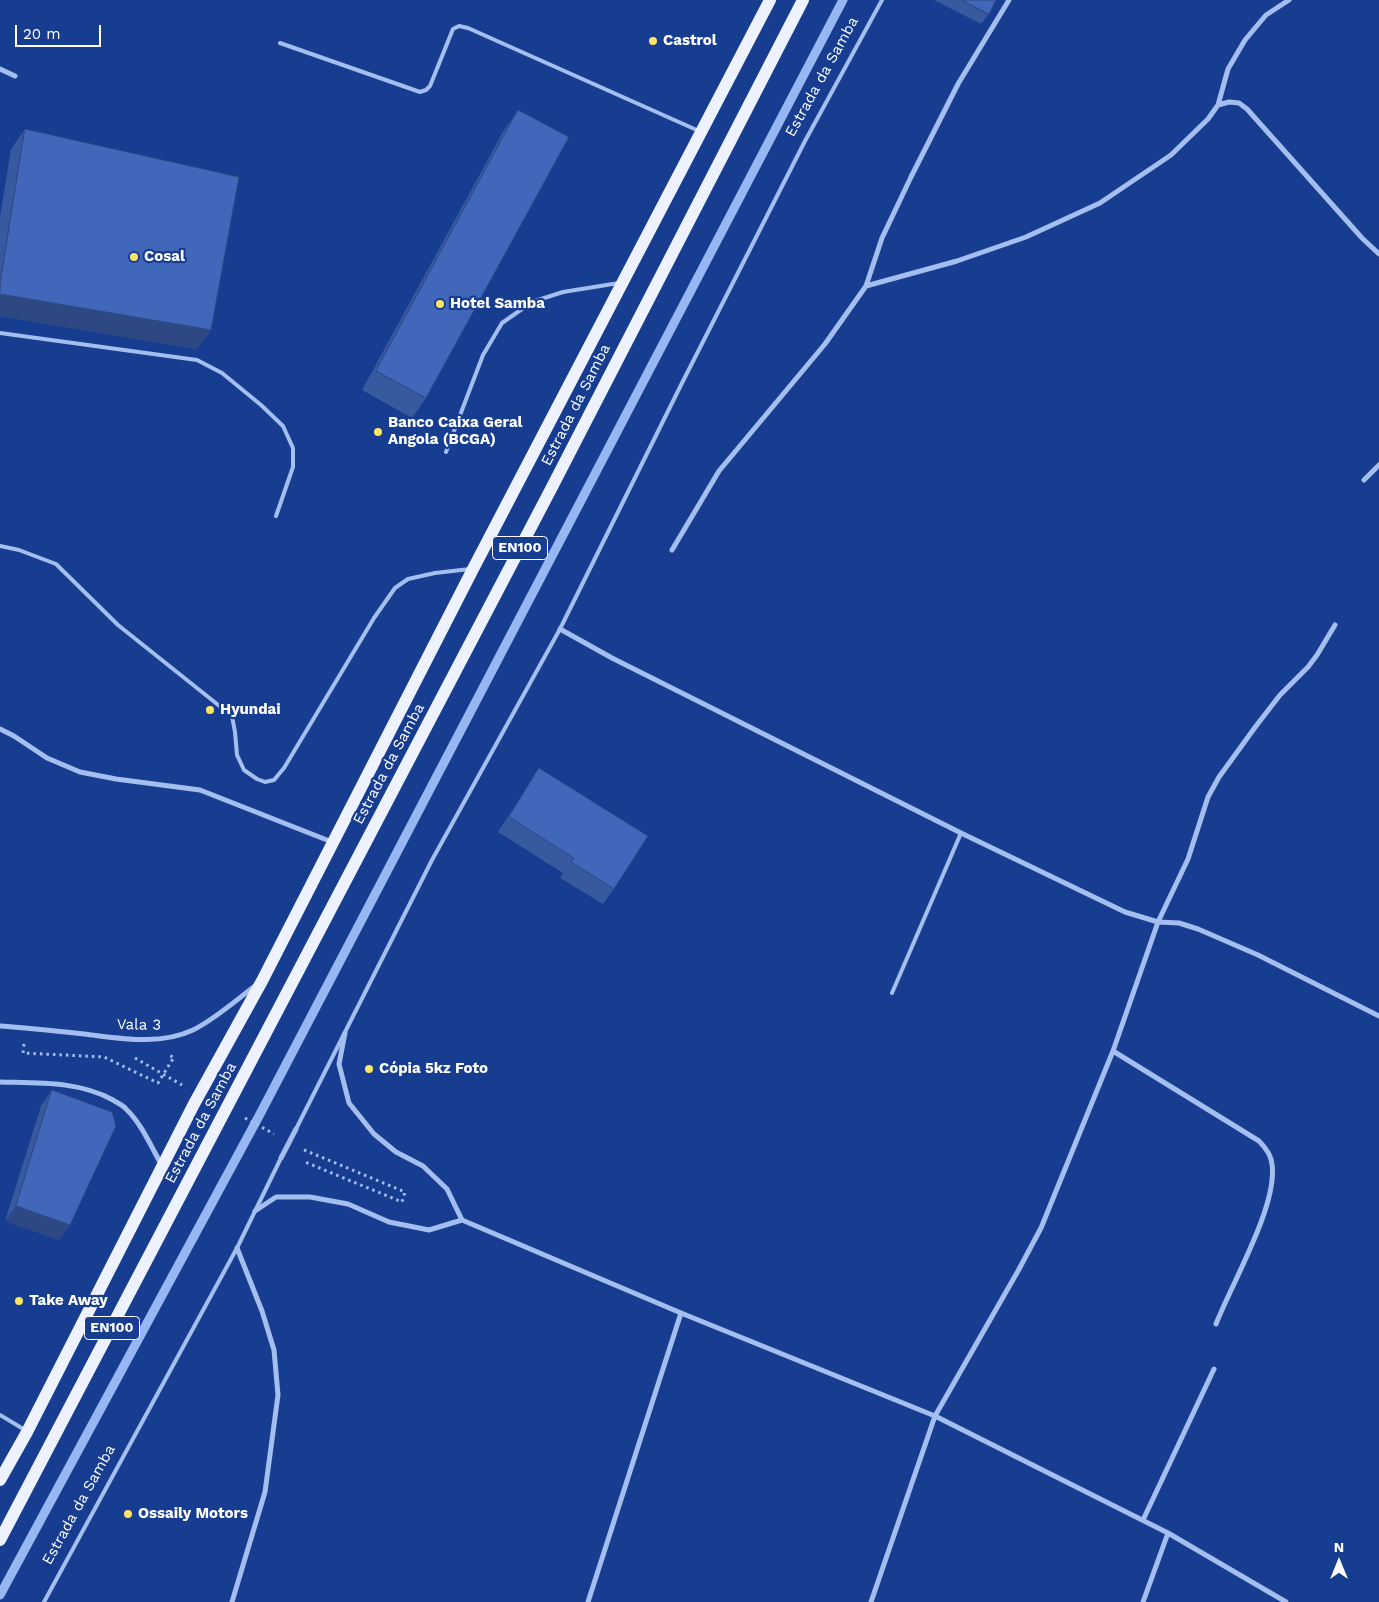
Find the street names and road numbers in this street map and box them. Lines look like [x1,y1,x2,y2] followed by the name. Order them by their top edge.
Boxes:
[782,14,862,140] street label: Estrada da Samba
[537,341,615,469] street label: Estrada da Samba
[492,536,548,560] road number: EN100
[350,700,428,828] street label: Estrada da Samba
[117,1016,161,1034] street label: Vala 3
[162,1059,240,1187] street label: Estrada da Samba
[84,1316,140,1340] road number: EN100
[39,1442,119,1568] street label: Estrada da Samba

